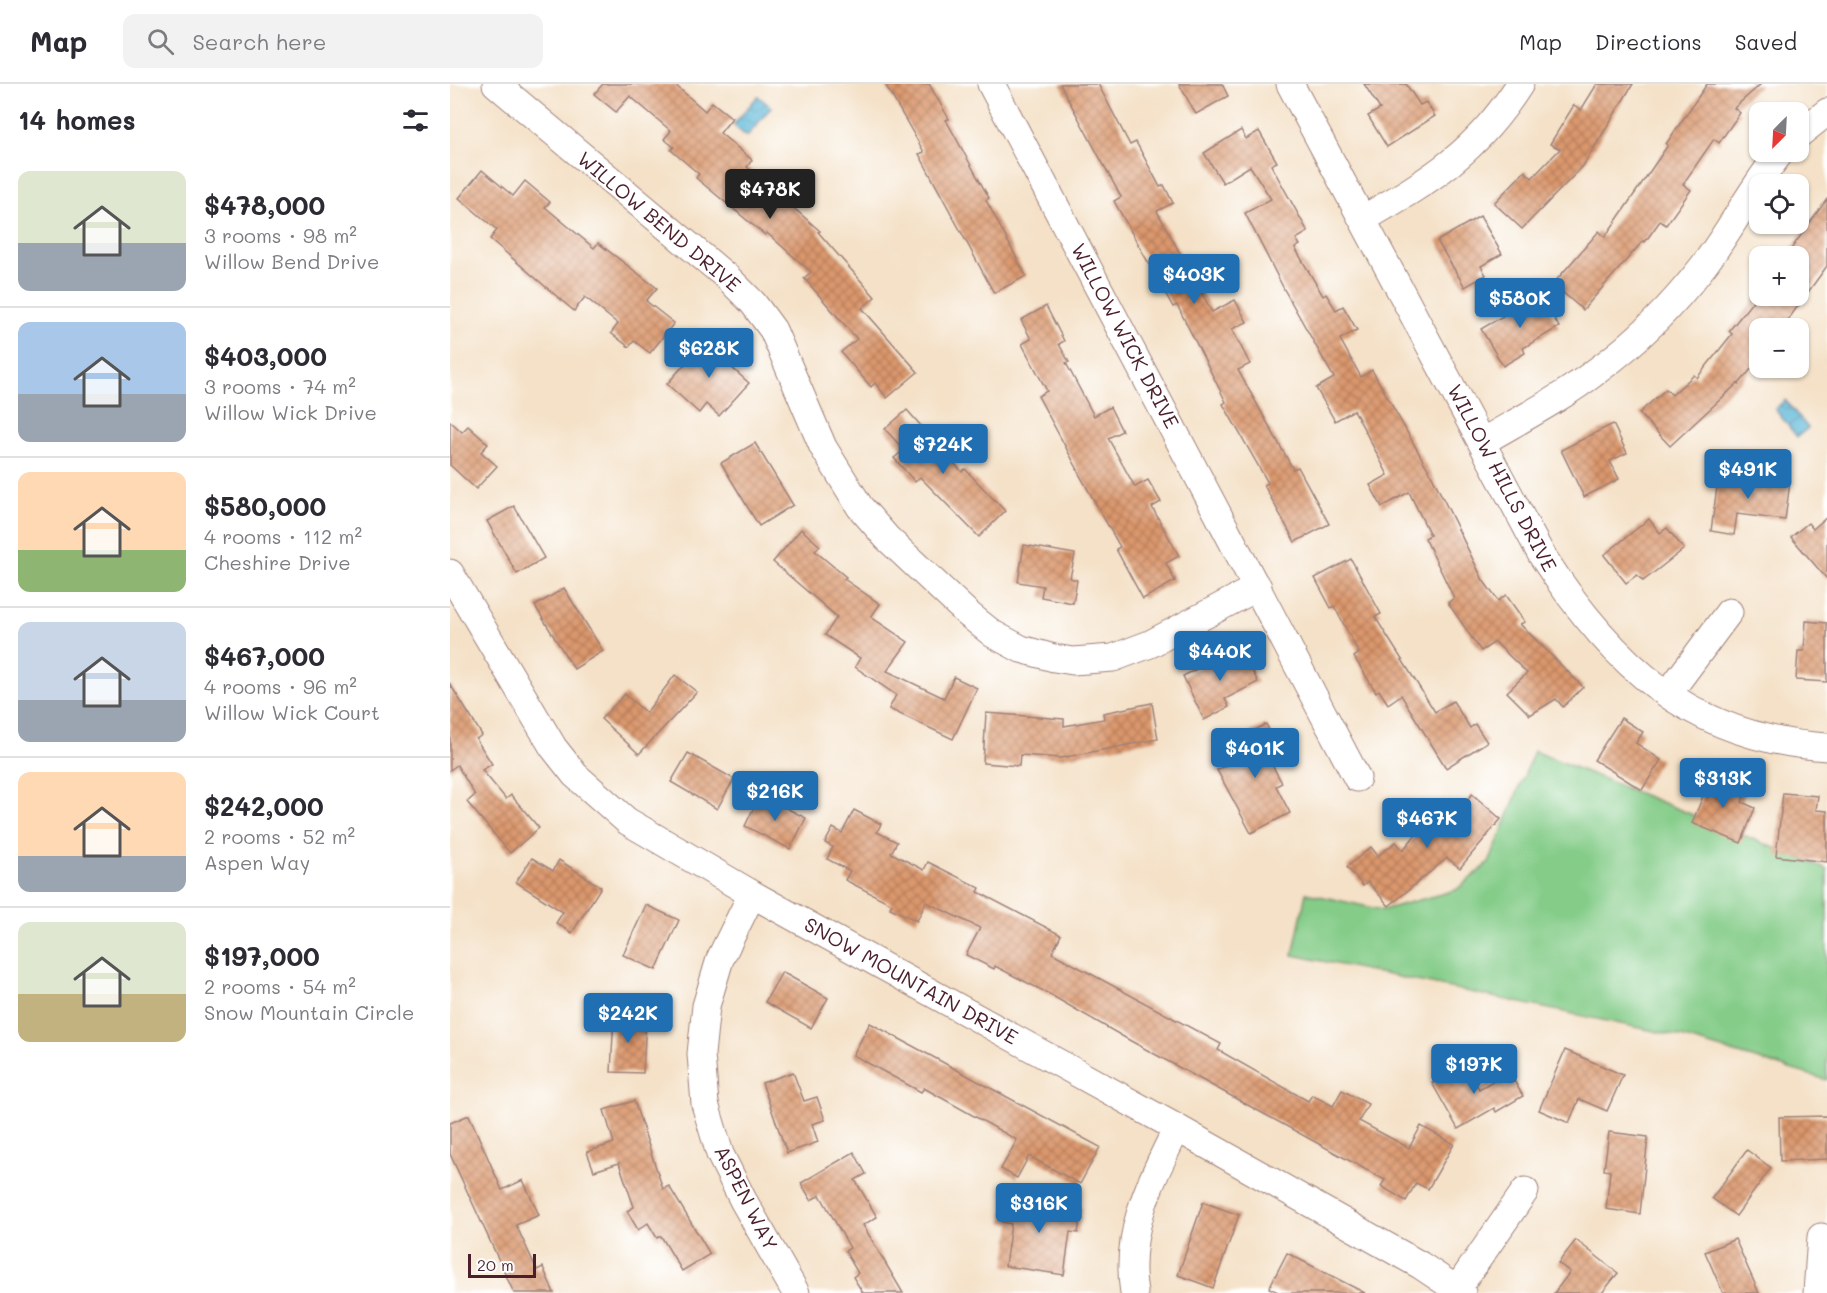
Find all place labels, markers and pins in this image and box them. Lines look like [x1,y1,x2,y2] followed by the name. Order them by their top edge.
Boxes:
[728,169,812,220] pin: $478K
[1152,254,1236,305] pin: $403K
[1478,278,1562,329] pin: $580K
[667,328,751,379] pin: $628K
[901,424,985,475] pin: $724K
[1706,449,1790,500] pin: $491K
[1178,631,1262,682] pin: $440K
[1213,728,1297,779] pin: $401K
[1681,758,1765,809] pin: $313K
[733,771,817,822] pin: $216K
[1385,798,1469,849] pin: $467K
[586,993,670,1044] pin: $242K
[1432,1044,1516,1095] pin: $197K
[997,1183,1081,1234] pin: $316K

